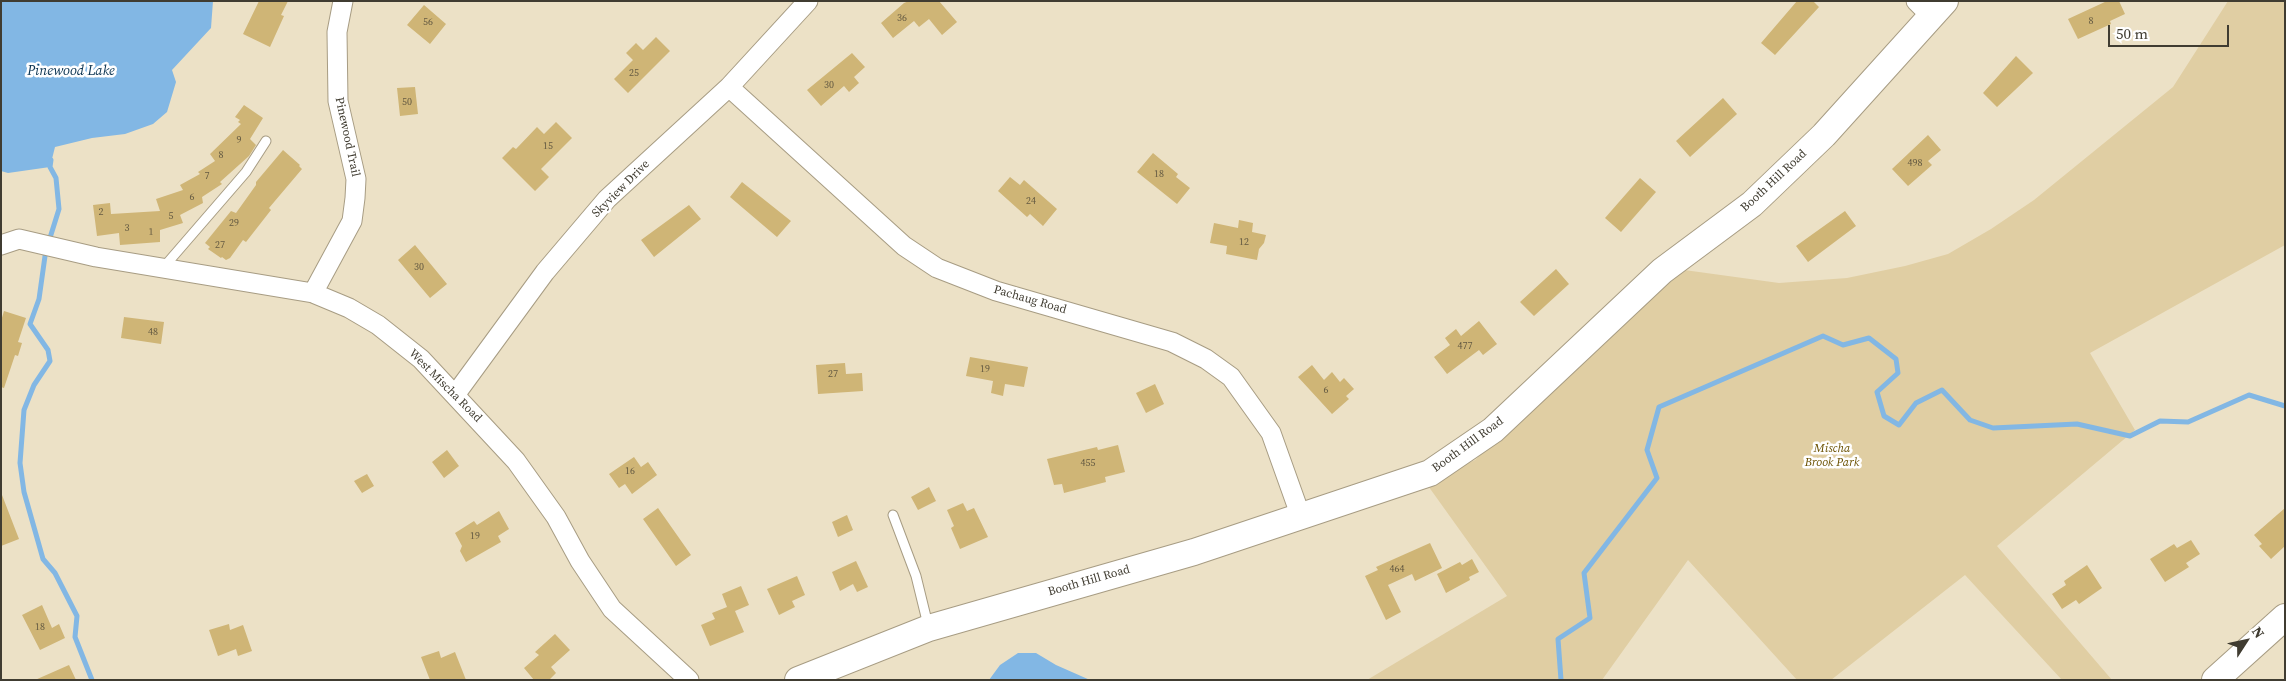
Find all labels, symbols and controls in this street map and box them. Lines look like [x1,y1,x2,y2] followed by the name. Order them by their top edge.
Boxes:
[897,12,907,24] house number: 36
[2089,15,2093,27] house number: 8
[2111,15,2232,47] scale bar
[423,16,433,28] house number: 56
[2116,23,2148,44] text: 50 m
[27,63,115,79] water label: Pinewood Lake
[629,67,639,79] house number: 25
[824,79,834,91] house number: 30
[332,96,362,178] street label: Pinewood Trail
[402,96,412,108] house number: 50
[237,134,241,146] house number: 9
[543,140,553,152] house number: 15
[1738,147,1810,215] street label: Booth Hill Road
[219,149,223,161] house number: 8
[589,157,653,221] street label: Skyview Drive
[1908,157,1922,169] house number: 498
[1154,168,1164,180] house number: 18
[205,170,209,182] house number: 7
[190,191,194,203] house number: 6
[1026,195,1036,207] house number: 24
[99,206,103,218] house number: 2
[169,210,173,222] house number: 5
[229,217,239,229] house number: 29
[125,222,129,234] house number: 3
[149,226,153,238] house number: 1
[1239,236,1249,248] house number: 12
[215,239,225,251] house number: 27
[414,261,424,273] house number: 30
[992,283,1068,317] street label: Pachaug Road
[148,326,158,338] house number: 48
[1458,340,1472,352] house number: 477
[405,346,485,426] street label: West Mischa Road
[980,363,990,375] house number: 19
[828,368,838,380] house number: 27
[1324,384,1328,396] house number: 6
[1430,414,1506,476] street label: Booth Hill Road
[1805,442,1859,470] park label: Mischa Brook Park
[1081,457,1095,469] house number: 455
[625,465,635,477] house number: 16
[470,530,480,542] house number: 19
[1046,562,1132,600] street label: Booth Hill Road
[1390,563,1404,575] house number: 464
[2221,616,2271,666] north arrow
[35,621,45,633] house number: 18
[2247,622,2269,642] text: N

